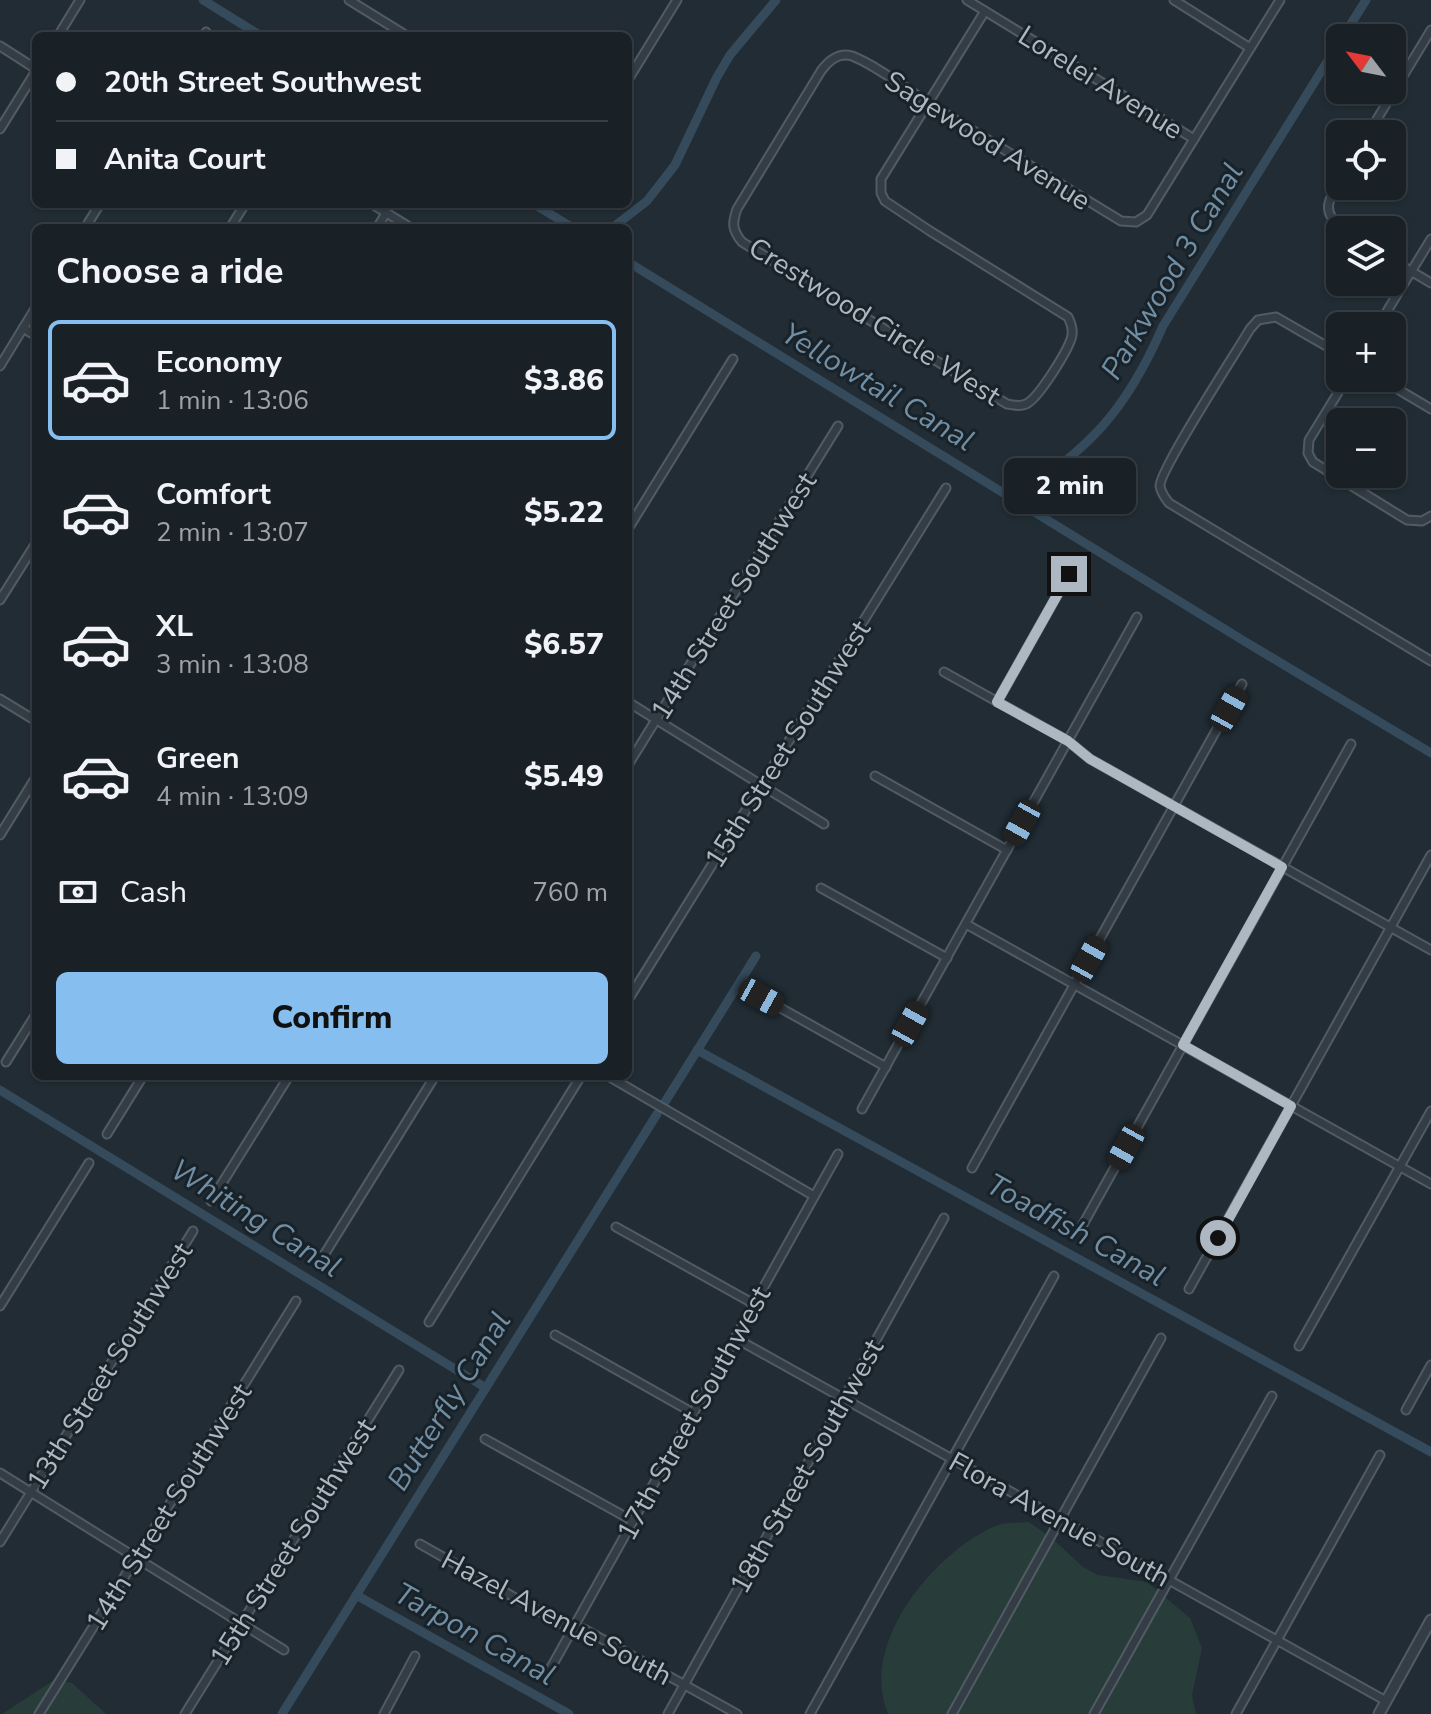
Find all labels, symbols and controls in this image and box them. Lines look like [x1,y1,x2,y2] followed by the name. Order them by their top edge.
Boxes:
[1011,17,1190,149] street label: Lorelei Avenue
[1326,24,1406,104] north arrow
[1326,24,1406,488] map controls
[104,62,421,103] text: 20th Street Southwest
[877,62,1098,220] street label: Sagewood Avenue
[1326,120,1406,200] button: locate
[104,139,266,180] text: Anita Court
[1091,155,1253,387] water label: Parkwood 3 Canal
[1326,216,1406,296] button: layers
[741,229,1008,415] street label: Crestwood Circle West
[56,247,284,296] text: Choose a ride
[1326,312,1406,392] button: +
[774,314,982,461] water label: Yellowtail Canal
[156,342,282,383] text: Economy
[60,344,132,416] icon: car
[524,360,604,401] text: $3.86
[156,383,309,418] text: 1 min · 13:06
[1326,408,1406,488] button: −
[1003,458,1135,514] callout: 2 min
[642,465,826,728] street label: 14th Street Southwest
[1036,468,1104,503] text: 2 min
[156,474,271,515] text: Comfort
[60,476,132,548] icon: car
[524,492,604,533] text: $5.22
[156,515,309,550] text: 2 min · 13:07
[1051,556,1087,592] route end
[156,606,193,647] text: XL
[60,608,132,680] icon: car
[696,613,880,876] street label: 15th Street Southwest
[524,624,604,665] text: $6.57
[156,647,309,682] text: 3 min · 13:08
[1207,682,1251,736] car
[156,738,240,779] text: Green
[60,740,132,812] icon: car
[524,756,604,797] text: $5.49
[156,779,309,814] text: 4 min · 13:09
[1000,796,1044,850] car
[56,870,100,914] icon: cash
[120,872,187,913] text: Cash
[532,875,608,910] text: 760 m
[1067,932,1111,986] car
[56,972,608,1064] button: Confirm
[734,975,788,1019] car
[888,997,932,1051] car
[1104,1120,1148,1174] car
[163,1150,349,1287] water label: Whiting Canal
[979,1164,1173,1297] water label: Toadfish Canal
[1200,1220,1236,1256] route start
[18,1235,202,1498] street label: 13th Street Southwest
[608,1279,780,1548] street label: 17th Street Southwest
[378,1304,521,1499] water label: Butterfly Canal
[721,1332,893,1601] street label: 18th Street Southwest
[77,1376,261,1639] street label: 14th Street Southwest
[201,1411,385,1674] street label: 15th Street Southwest
[942,1443,1177,1597] street label: Flora Avenue South
[435,1541,678,1695] street label: Hazel Avenue South
[387,1573,563,1696] water label: Tarpon Canal

